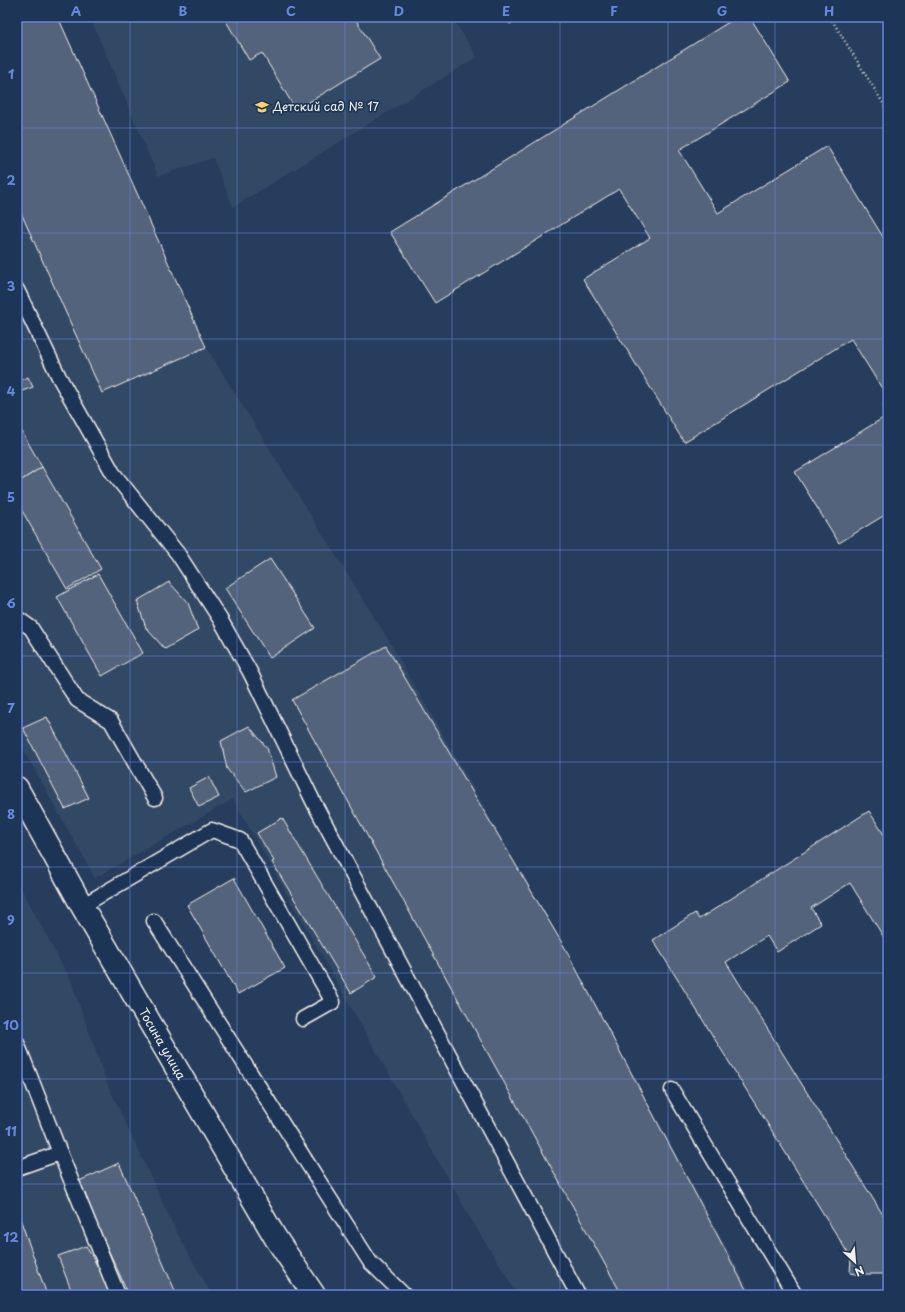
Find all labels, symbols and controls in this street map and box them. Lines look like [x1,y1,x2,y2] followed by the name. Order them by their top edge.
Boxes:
[71,1,81,20] text: A
[179,1,188,20] text: B
[286,1,296,20] text: C
[394,1,404,20] text: D
[502,1,510,20] text: E
[610,1,618,20] text: F
[717,1,727,20] text: G
[824,1,834,20] text: H
[8,64,14,83] text: 1
[272,97,380,115] place label: Детский сад № 17
[254,99,270,115] school or university icon: Детский сад № 17
[6,170,16,189] text: 2
[7,276,16,295] text: 3
[7,381,16,400] text: 4
[7,487,15,506] text: 5
[6,593,16,612] text: 6
[7,698,15,717] text: 7
[7,804,15,823] text: 8
[7,910,15,929] text: 9
[135,1004,191,1083] street label: Тосина улица
[3,1015,19,1034] text: 10
[5,1121,17,1140] text: 11
[3,1227,19,1246] text: 12
[835,1242,875,1282] north arrow
[852,1262,867,1281] text: N

